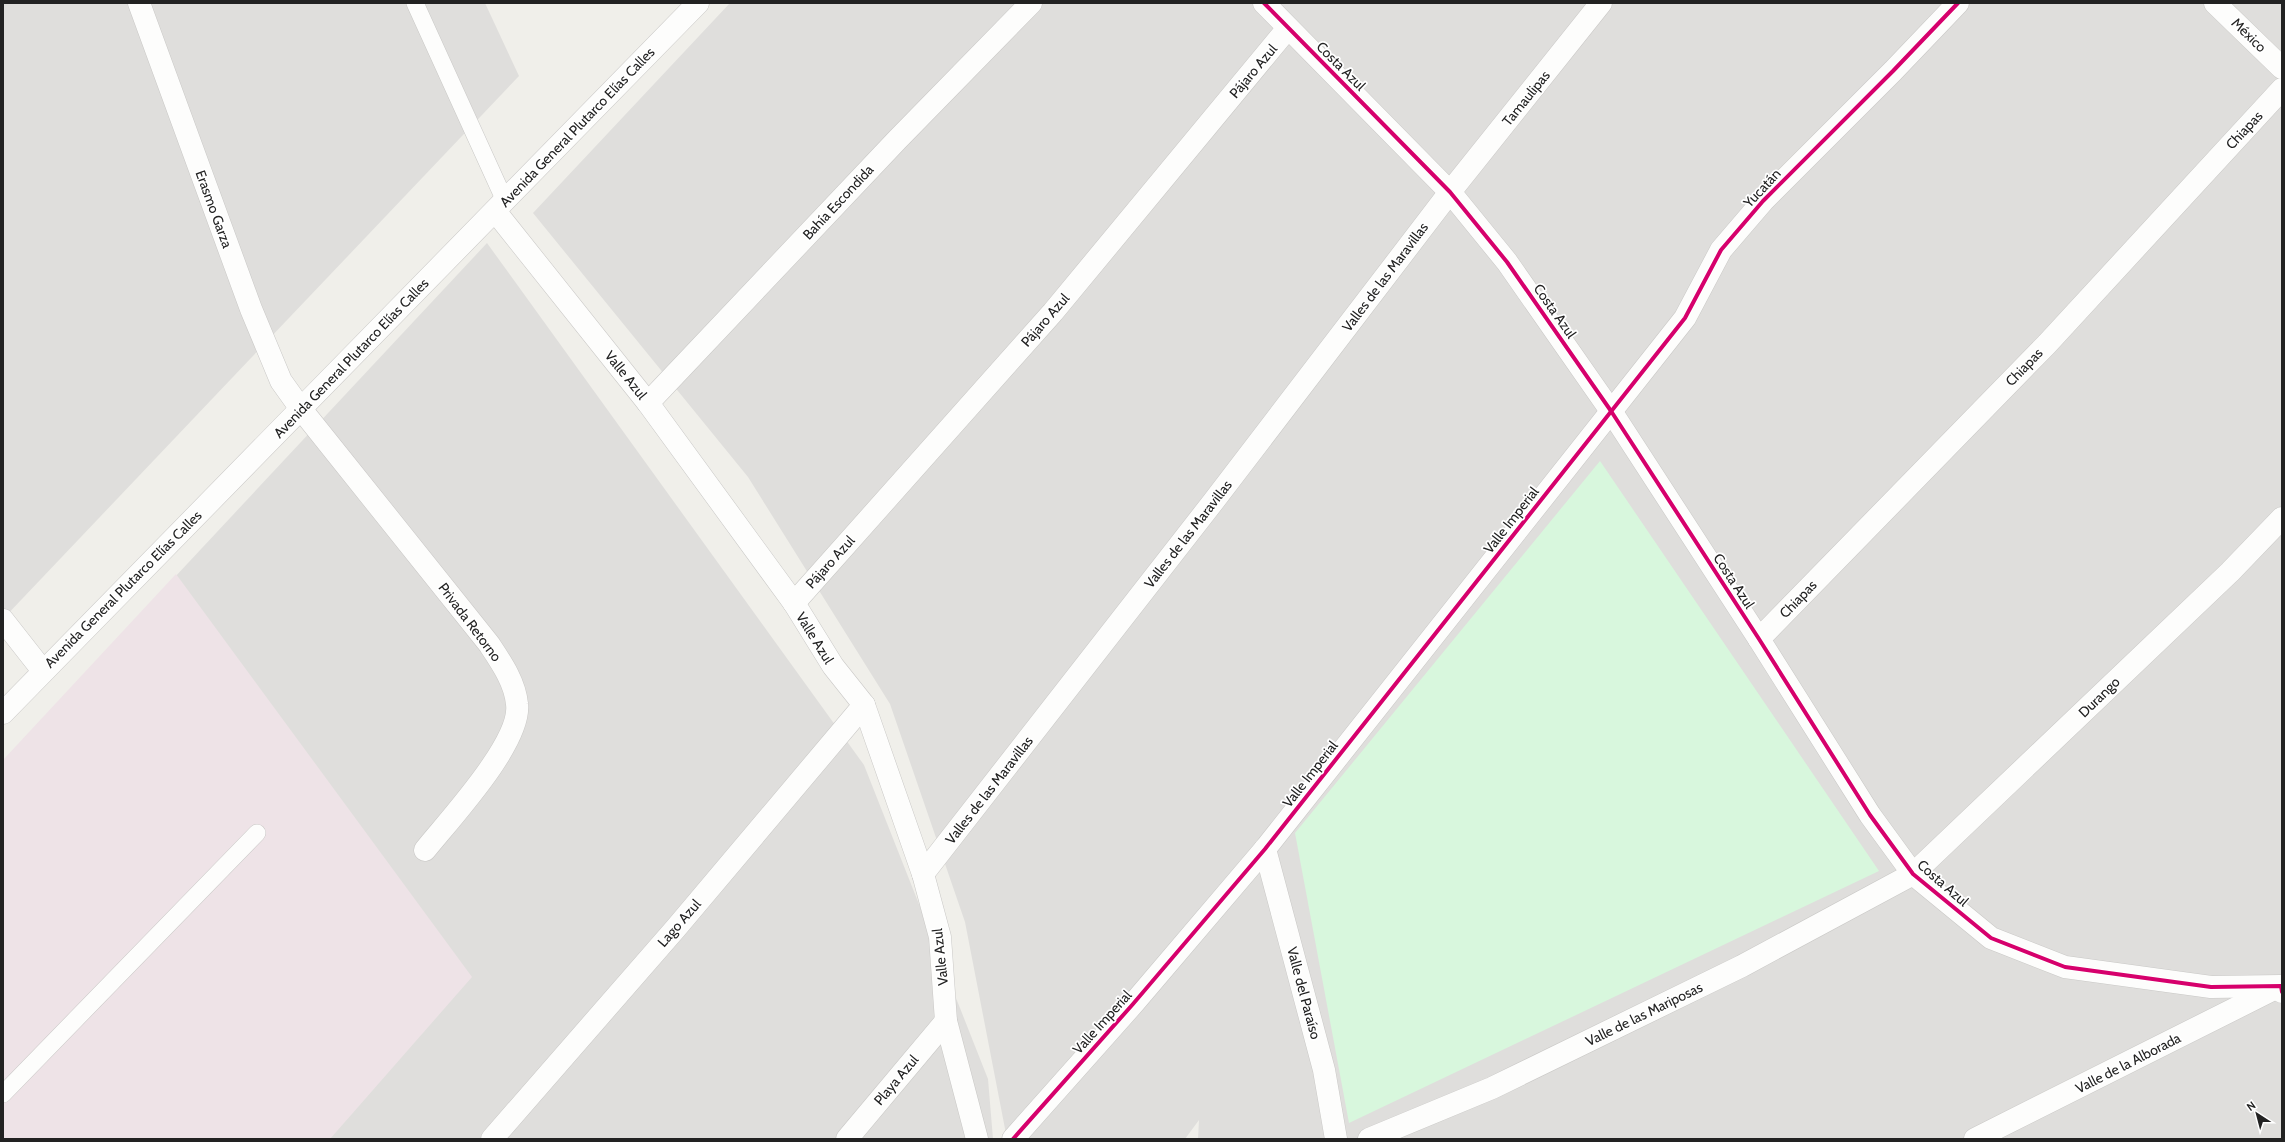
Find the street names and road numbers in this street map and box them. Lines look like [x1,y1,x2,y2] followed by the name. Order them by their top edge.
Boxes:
[2228,14,2271,56] street label: México
[1313,38,1370,95] street label: Costa Azul
[1225,40,1281,102] street label: Pájaro Azul
[496,43,658,211] street label: Avenida General Plutarco Elías Calles
[1498,66,1554,129] street label: Tamaulipas
[2222,107,2266,153] street label: Chiapas
[799,161,878,243] street label: Bahía Escondida
[1739,165,1785,212] street label: Yucatán
[192,168,236,251] street label: Erasmo Garza
[1338,219,1432,335] street label: Valles de las Maravillas
[270,274,432,442] street label: Avenida General Plutarco Elías Calles
[1530,280,1581,342] street label: Costa Azul
[1017,289,1074,350] street label: Pájaro Azul
[2001,344,2047,390] street label: Chiapas
[601,347,651,404] street label: Valle Azul
[1140,476,1236,592] street label: Valles de las Maravillas
[1479,483,1543,557] street label: Valle Imperial
[40,506,206,672] street label: Avenida General Plutarco Elías Calles
[802,531,859,592] street label: Pájaro Azul
[1709,550,1759,613] street label: Costa Azul
[1775,576,1821,622] street label: Chiapas
[434,579,506,665] street label: Privada Retorno
[792,609,838,668] street label: Valle Azul
[2074,673,2124,721] street label: Durango
[941,732,1037,848] street label: Valles de las Maravillas
[1278,737,1342,811] street label: Valle Imperial
[1914,856,1973,911] street label: Costa Azul
[653,895,705,951] street label: Lago Azul
[928,927,952,986] street label: Valle Azul
[1283,945,1325,1041] street label: Valle del Paraíso
[1583,978,1706,1050] street label: Valle de las Mariposas
[1069,986,1136,1058] street label: Valle Imperial
[2072,1029,2184,1097] street label: Valle de la Alborada
[870,1051,923,1109] street label: Playa Azul

